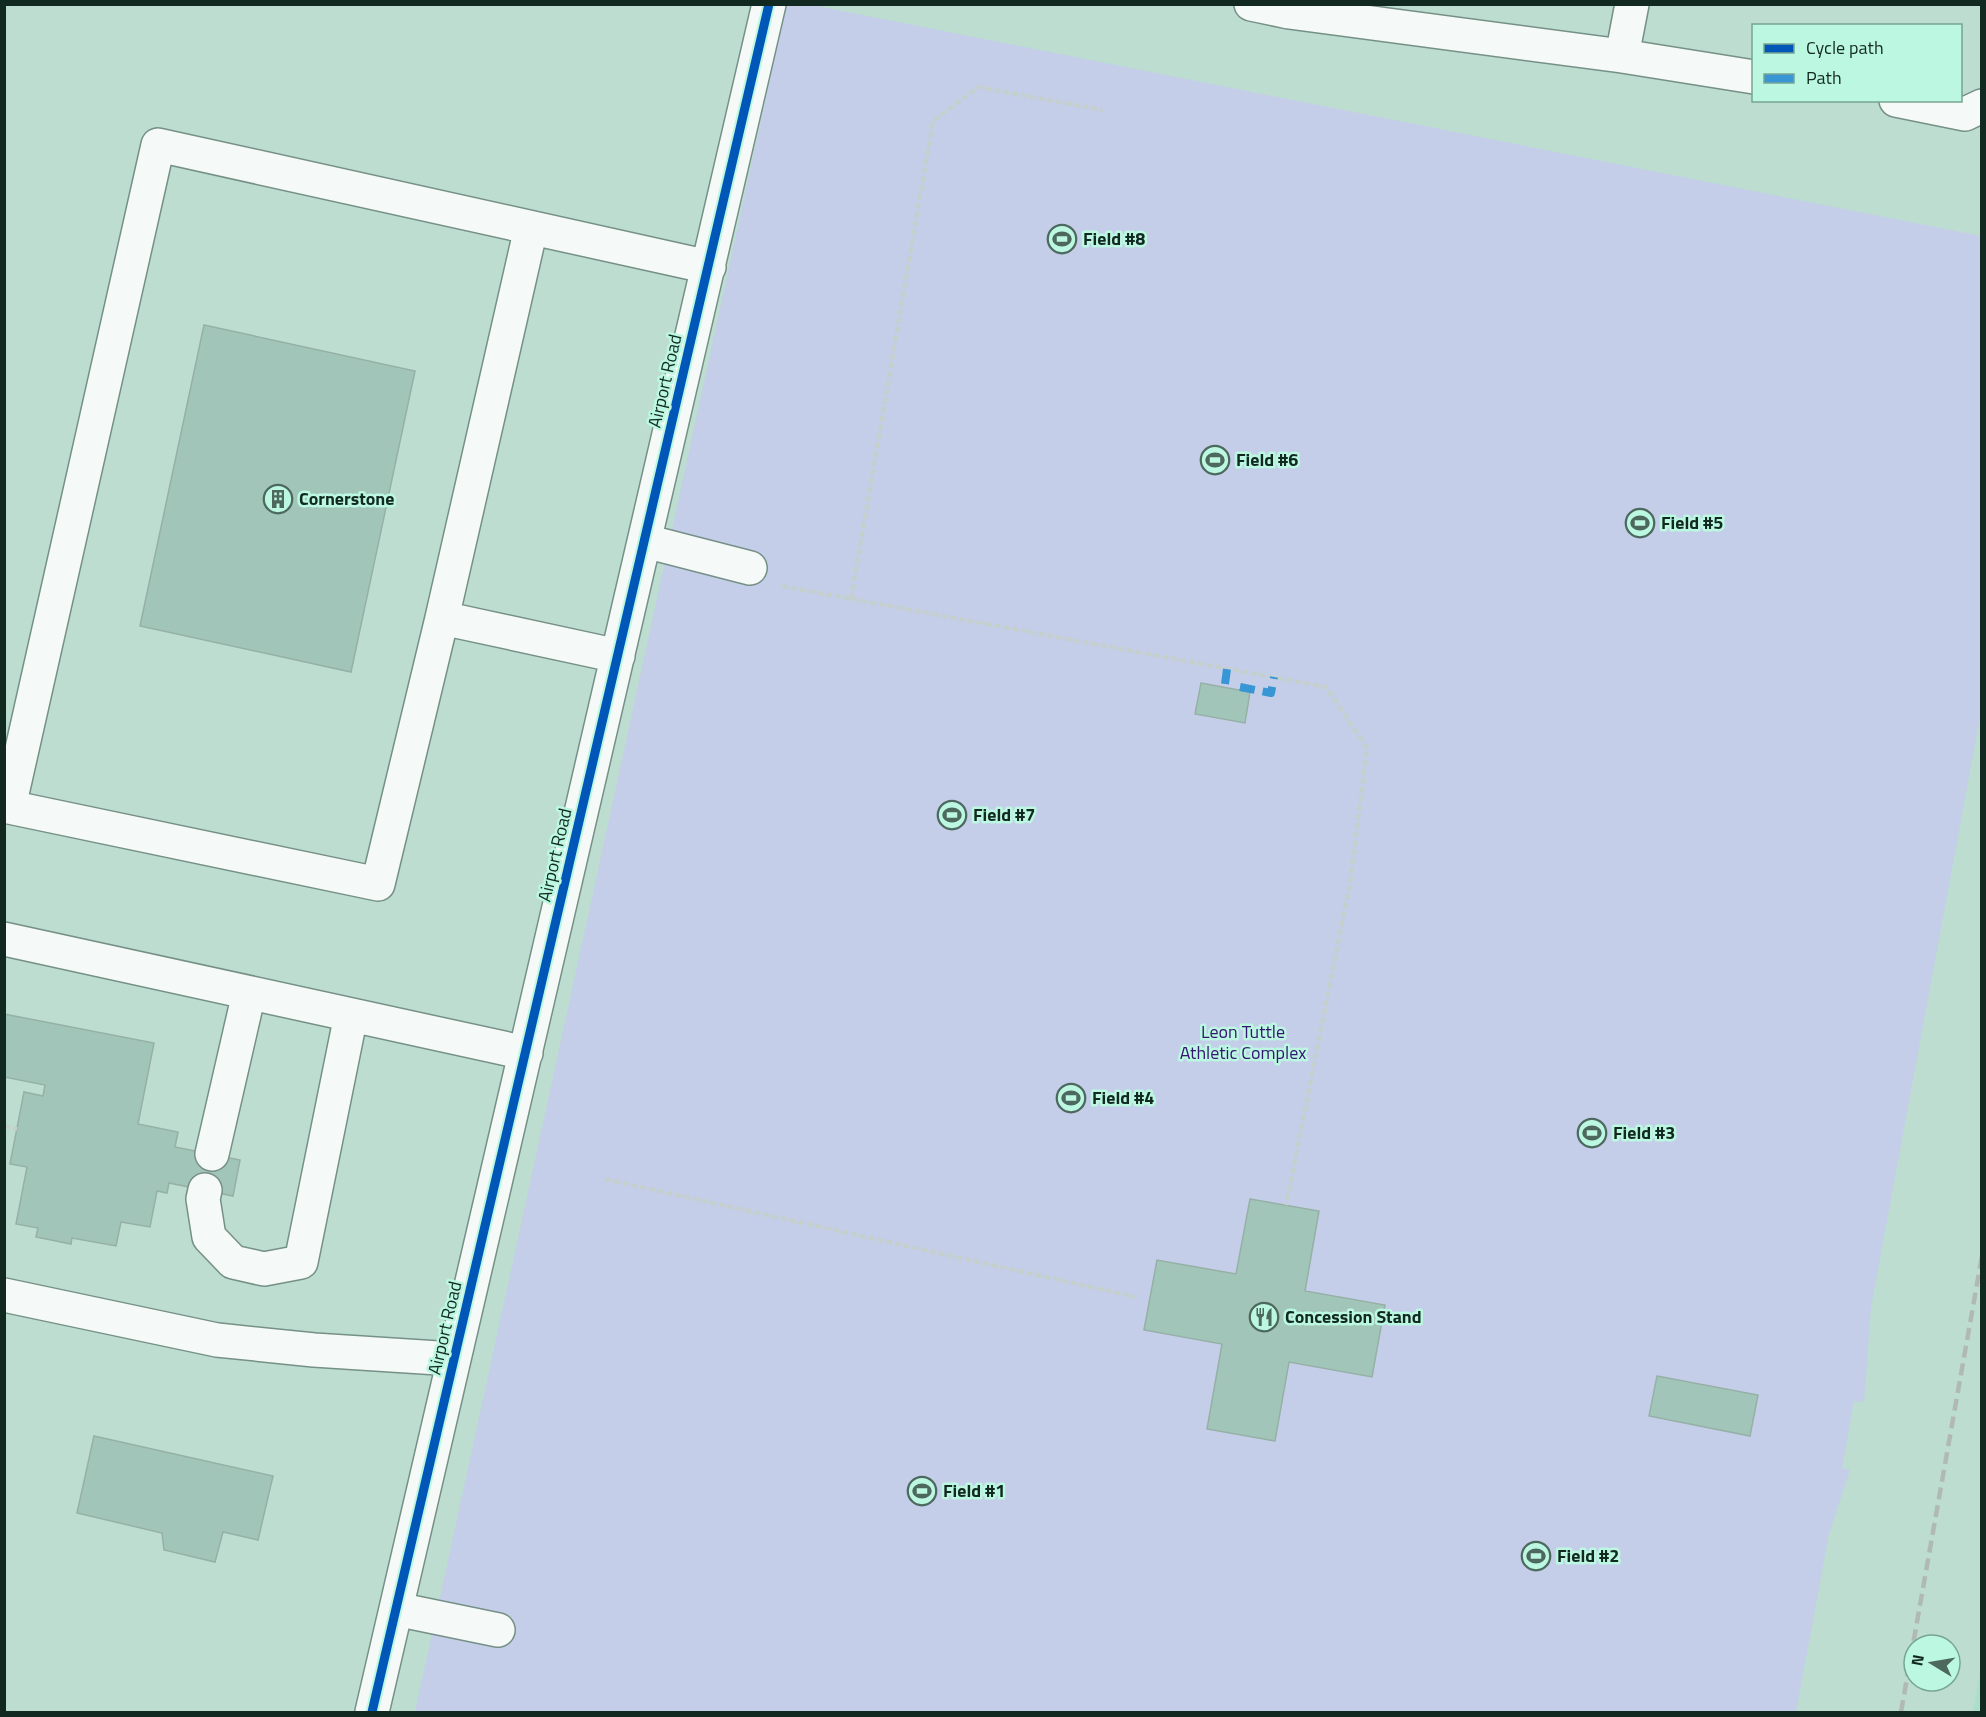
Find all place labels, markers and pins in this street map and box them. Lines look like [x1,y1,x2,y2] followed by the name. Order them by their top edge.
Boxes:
[1046,223,1078,255] sports icon: Field #8
[1083,225,1145,252] place label: Field #8
[1199,444,1231,476] sports icon: Field #6
[1236,446,1298,473] place label: Field #6
[262,483,294,515] building icon: Cornerstone
[299,485,395,512] place label: Cornerstone
[1624,507,1656,539] sports icon: Field #5
[1661,509,1723,536] place label: Field #5
[936,799,968,831] sports icon: Field #7
[973,801,1035,828] place label: Field #7
[1055,1082,1087,1114] sports icon: Field #4
[1092,1084,1154,1111] place label: Field #4
[1576,1117,1608,1149] sports icon: Field #3
[1613,1119,1675,1146] place label: Field #3
[1248,1301,1280,1333] restaurant icon: Concession Stand
[1285,1303,1422,1330] place label: Concession Stand
[906,1475,938,1507] sports icon: Field #1
[943,1477,1005,1504] place label: Field #1
[1520,1540,1552,1572] sports icon: Field #2
[1557,1542,1619,1569] place label: Field #2

